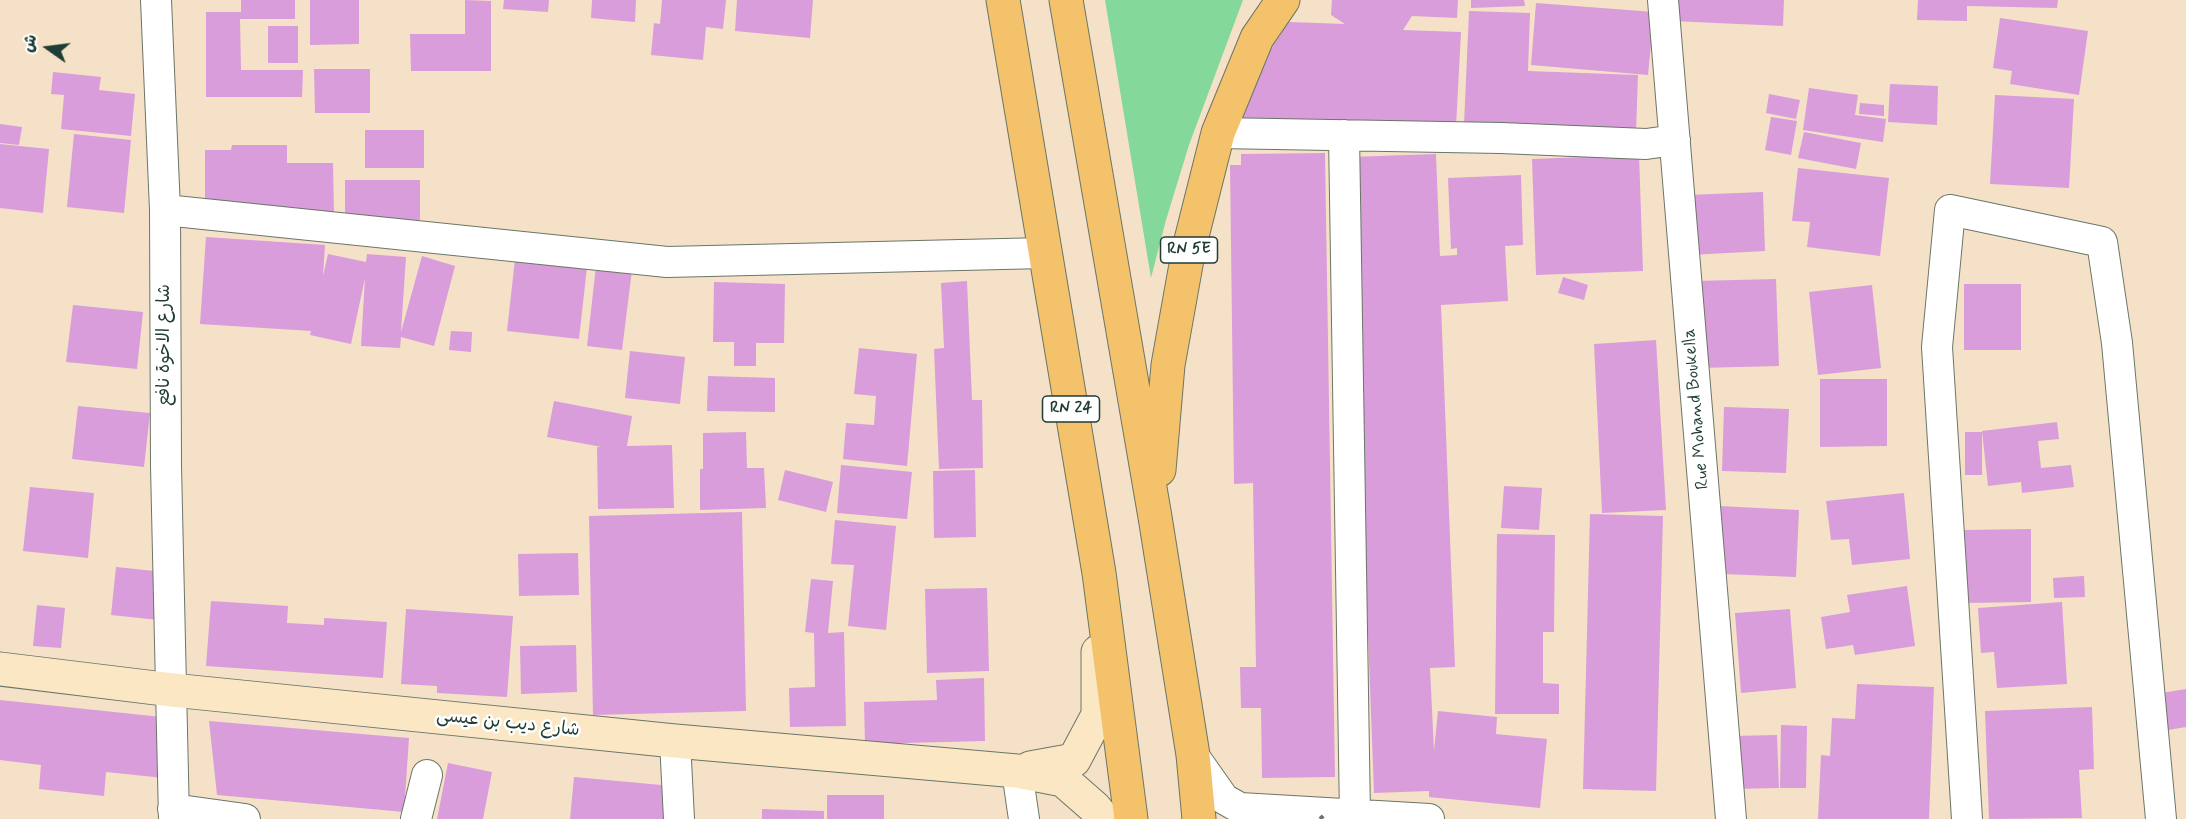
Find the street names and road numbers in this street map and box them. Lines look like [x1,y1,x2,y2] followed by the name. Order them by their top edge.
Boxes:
[1160,237,1218,263] road number: RN 5E
[154,284,176,406] street label: شارع الاخوة نافع
[1679,328,1715,490] street label: Rue Mohand Boukella
[1042,396,1100,422] road number: RN 24
[435,706,581,742] street label: شارع ديب بن عيسى

